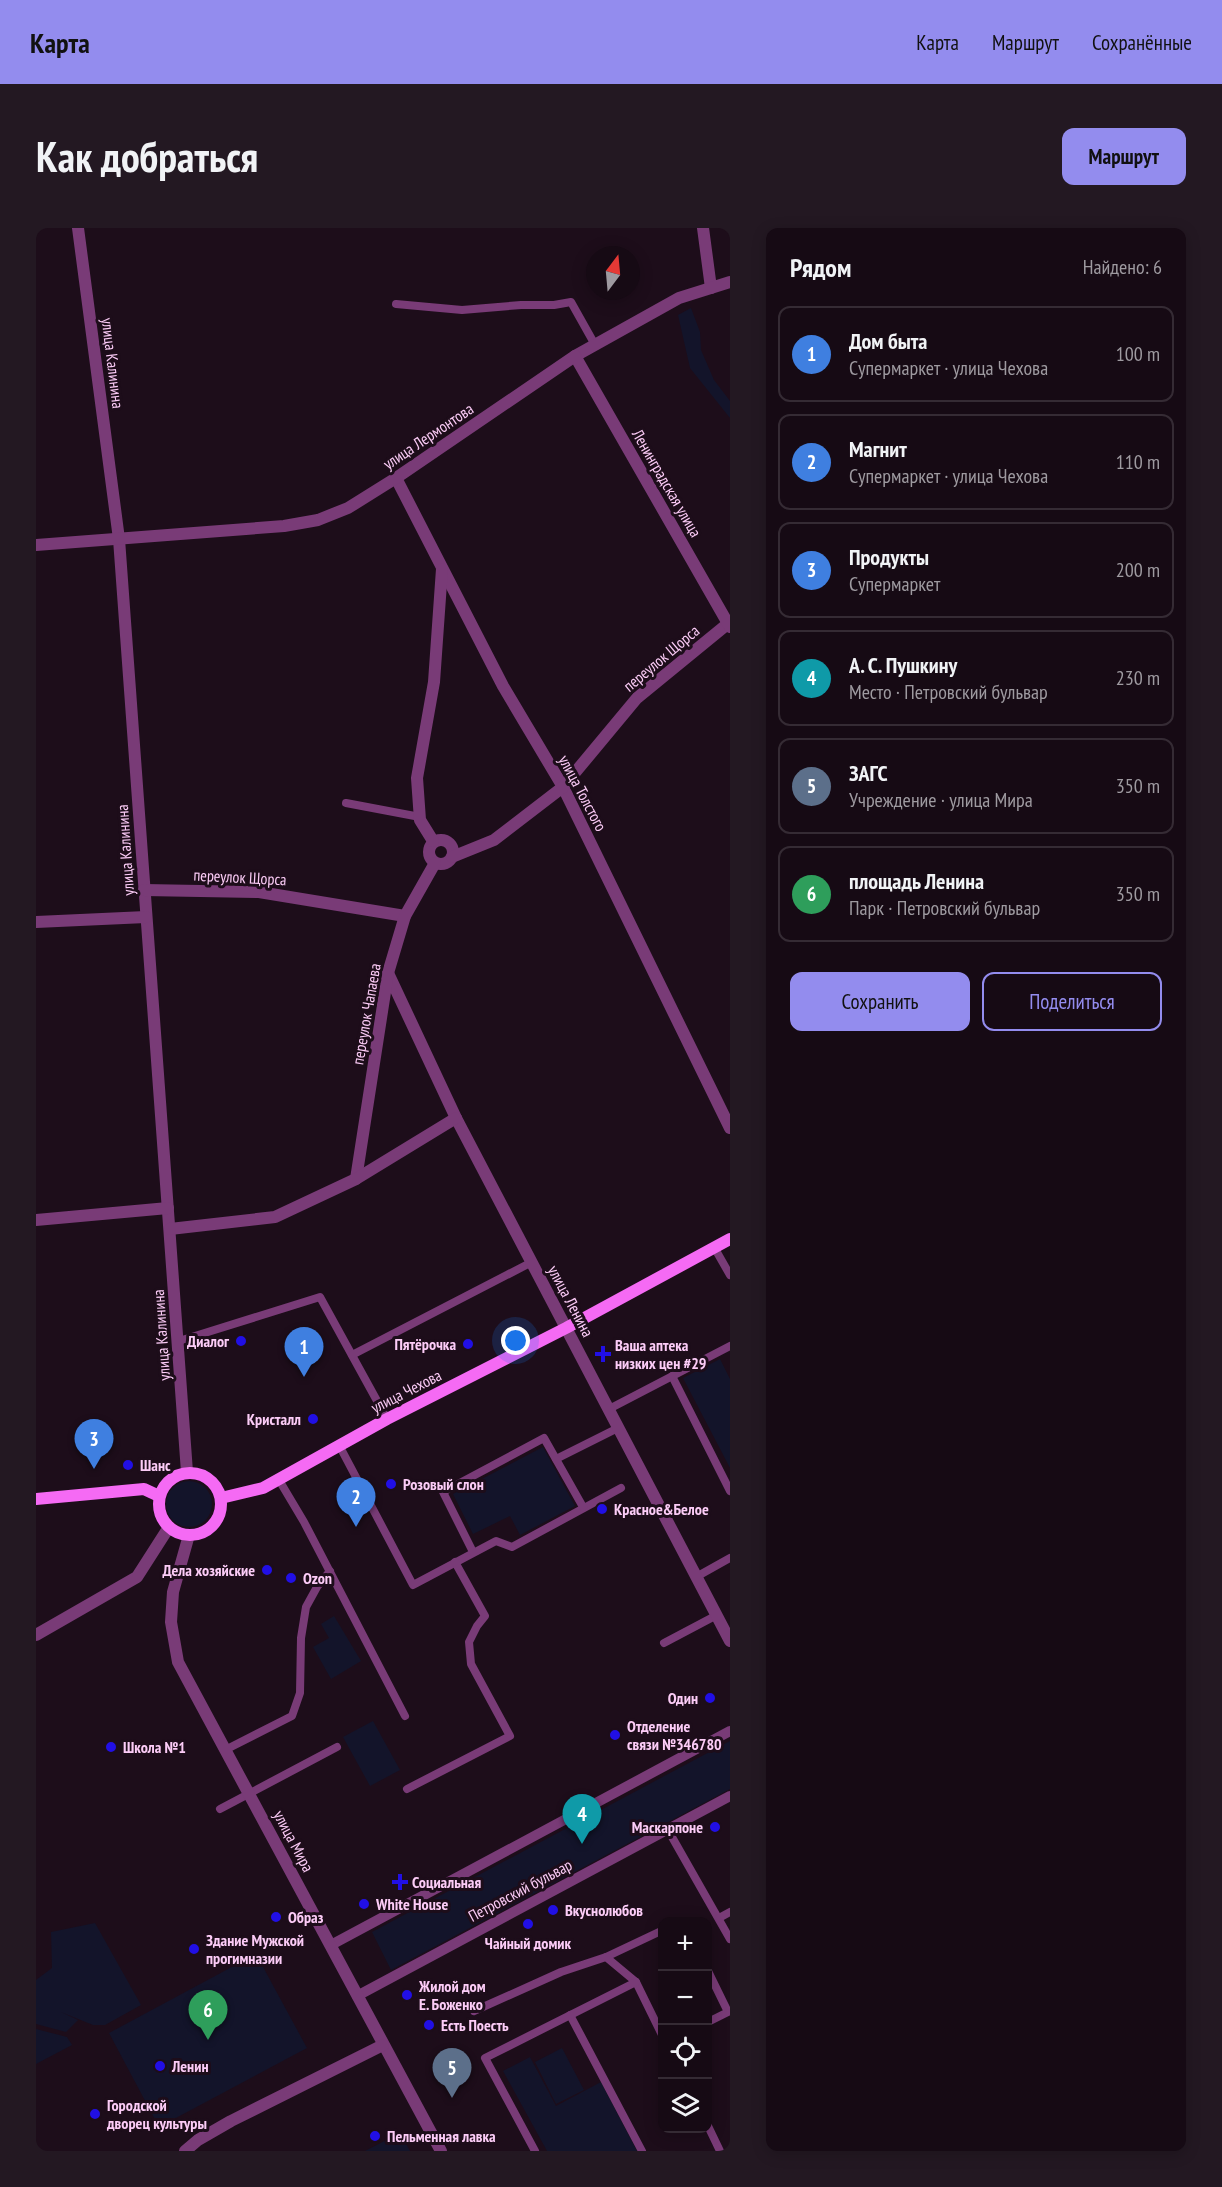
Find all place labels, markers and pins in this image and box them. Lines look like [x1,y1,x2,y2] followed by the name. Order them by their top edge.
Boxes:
[284,1328,324,1377] pin: 1
[187,1331,230,1351] place label: Диалог
[234,1334,248,1348] marker: Диалог
[394,1334,456,1354] place label: Пятёрочка
[615,1335,707,1373] place label: Ваша аптека низких цен #29
[461,1337,475,1351] marker: Пятёрочка
[596,1347,610,1361] marker: Ваша аптека низких цен #29
[247,1409,301,1429] place label: Кристалл
[306,1412,320,1426] marker: Кристалл
[74,1420,114,1469] pin: 3
[140,1455,171,1475] place label: Шанс
[121,1458,135,1472] marker: Шанс
[403,1474,484,1494] place label: Розовый слон
[384,1477,398,1491] marker: Розовый слон
[336,1478,376,1527] pin: 2
[614,1499,709,1519] place label: Красное&Белое
[595,1502,609,1516] marker: Красное&Белое
[163,1560,255,1580] place label: Дела хозяйские
[260,1563,274,1577] marker: Дела хозяйские
[303,1568,332,1588] place label: Ozon
[284,1571,298,1585] marker: Ozon
[668,1688,698,1708] place label: Один
[703,1691,717,1705] marker: Один
[627,1716,722,1754] place label: Отделение связи №346780
[608,1728,622,1742] marker: Отделение связи №346780
[123,1737,186,1757] place label: Школа №1
[104,1740,118,1754] marker: Школа №1
[562,1794,602,1844] pin: 4
[632,1817,703,1837] place label: Маскарпоне
[708,1820,722,1834] marker: Маскарпоне
[412,1872,481,1892] place label: Социальная
[393,1875,407,1889] marker: Социальная
[375,1894,448,1914] place label: White House
[357,1897,371,1911] marker: White House
[565,1900,643,1920] place label: Вкуснолюбов
[546,1903,560,1917] marker: Вкуснолюбов
[288,1907,324,1927] place label: Образ
[269,1910,283,1924] marker: Образ
[521,1917,535,1931] marker: Чайный домик
[206,1930,304,1968] place label: Здание Мужской прогимназии
[485,1933,572,1953] place label: Чайный домик
[187,1942,201,1956] marker: Здание Мужской прогимназии
[418,1976,486,2014] place label: Жилой дом Е. Боженко
[400,1988,414,2002] marker: Жилой дом Е. Боженко
[188,1990,228,2040] pin: 6
[441,2015,509,2035] place label: Есть Поесть
[422,2018,436,2032] marker: Есть Поесть
[432,2048,472,2098] pin: 5
[171,2056,209,2076] place label: Ленин
[153,2059,167,2073] marker: Ленин
[106,2095,207,2133] place label: Городской дворец культуры
[88,2107,102,2121] marker: Городской дворец культуры
[387,2126,496,2146] place label: Пельменная лавка
[368,2129,382,2143] marker: Пельменная лавка

